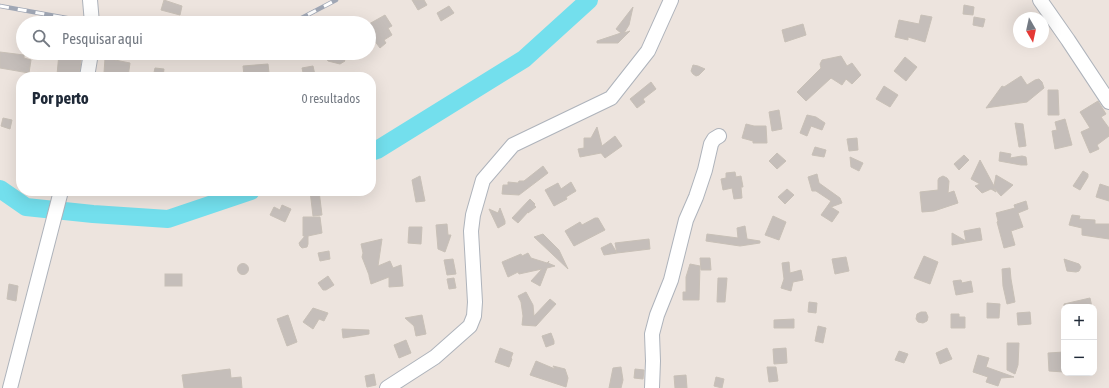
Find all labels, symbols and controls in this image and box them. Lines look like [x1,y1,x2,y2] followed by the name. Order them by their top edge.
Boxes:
[1013,12,1049,48] north arrow
[16,16,376,60] search box
[30,27,52,49] icon: search
[62,30,143,47] text: Pesquisar aqui
[32,88,89,108] text: Por perto
[301,91,360,106] text: 0 resultados
[1061,304,1097,376] map controls
[1061,304,1097,340] button: +
[1061,340,1097,376] button: −

